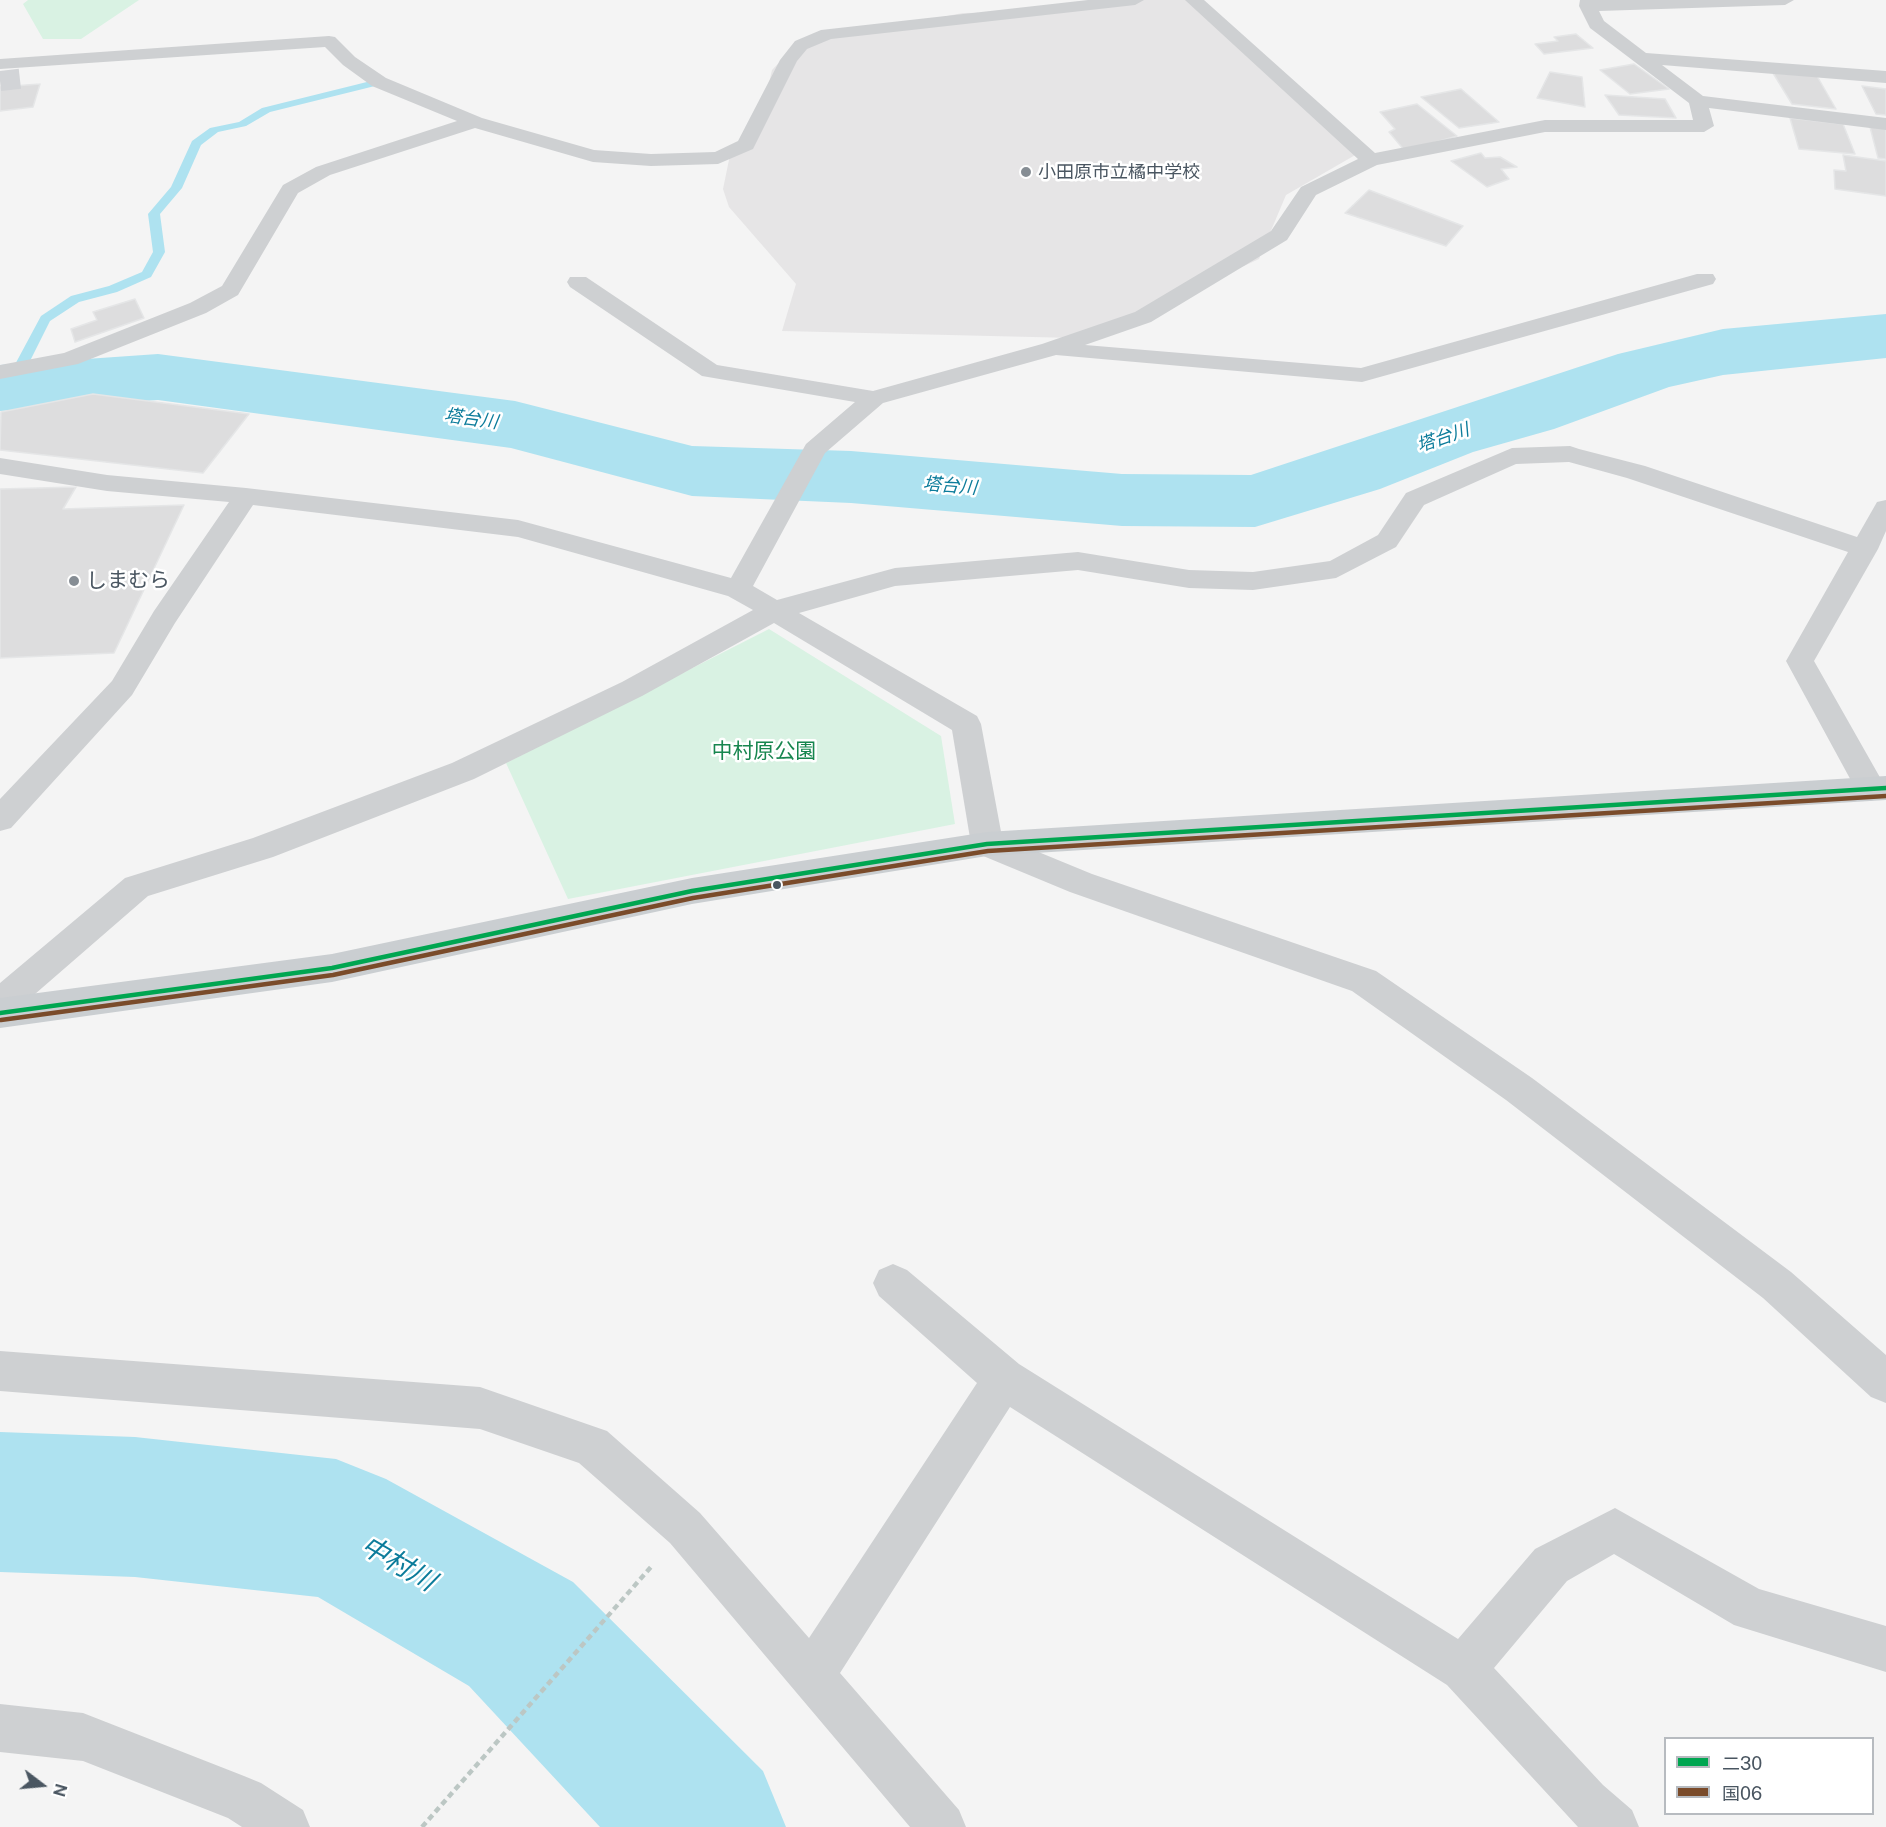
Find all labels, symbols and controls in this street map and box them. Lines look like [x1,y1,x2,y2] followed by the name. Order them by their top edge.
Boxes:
[1038,161,1200,183] place label: 小田原市立橘中学校
[1019,165,1033,179] marker: 小田原市立橘中学校
[443,405,499,433] water label: 塔台川
[1414,419,1472,457] water label: 塔台川
[922,473,978,499] water label: 塔台川
[86,568,170,594] place label: しまむら
[67,574,81,588] marker: しまむら
[712,739,816,765] park label: 中村原公園
[771,879,783,891] unlabelled marker
[355,1530,441,1598] water label: 中村川
[1664,1737,1874,1815] legend
[1722,1753,1762,1774] text: 二30
[12,1755,72,1815] north arrow
[49,1781,71,1799] text: N
[1722,1783,1762,1804] text: 国06

